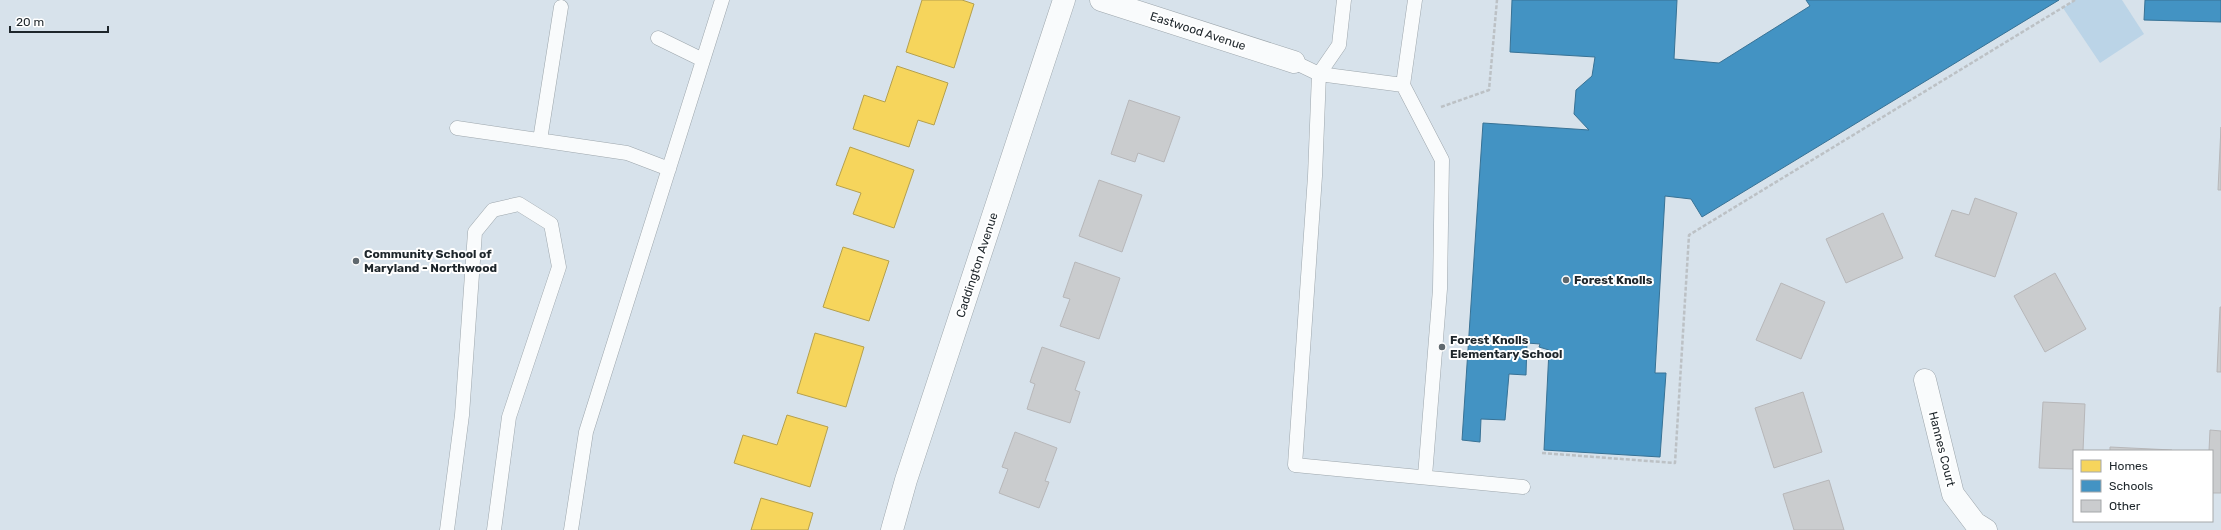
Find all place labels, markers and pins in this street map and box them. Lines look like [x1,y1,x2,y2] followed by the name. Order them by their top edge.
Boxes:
[364,247,497,275] place label: Community School of Maryland - Northwood
[351,256,361,266] marker: Community School of Maryland - Northwood
[1574,273,1653,287] place label: Forest Knolls
[1561,275,1571,285] marker: Forest Knolls
[1450,333,1562,361] place label: Forest Knolls Elementary School
[1437,342,1447,352] marker: Forest Knolls Elementary School

